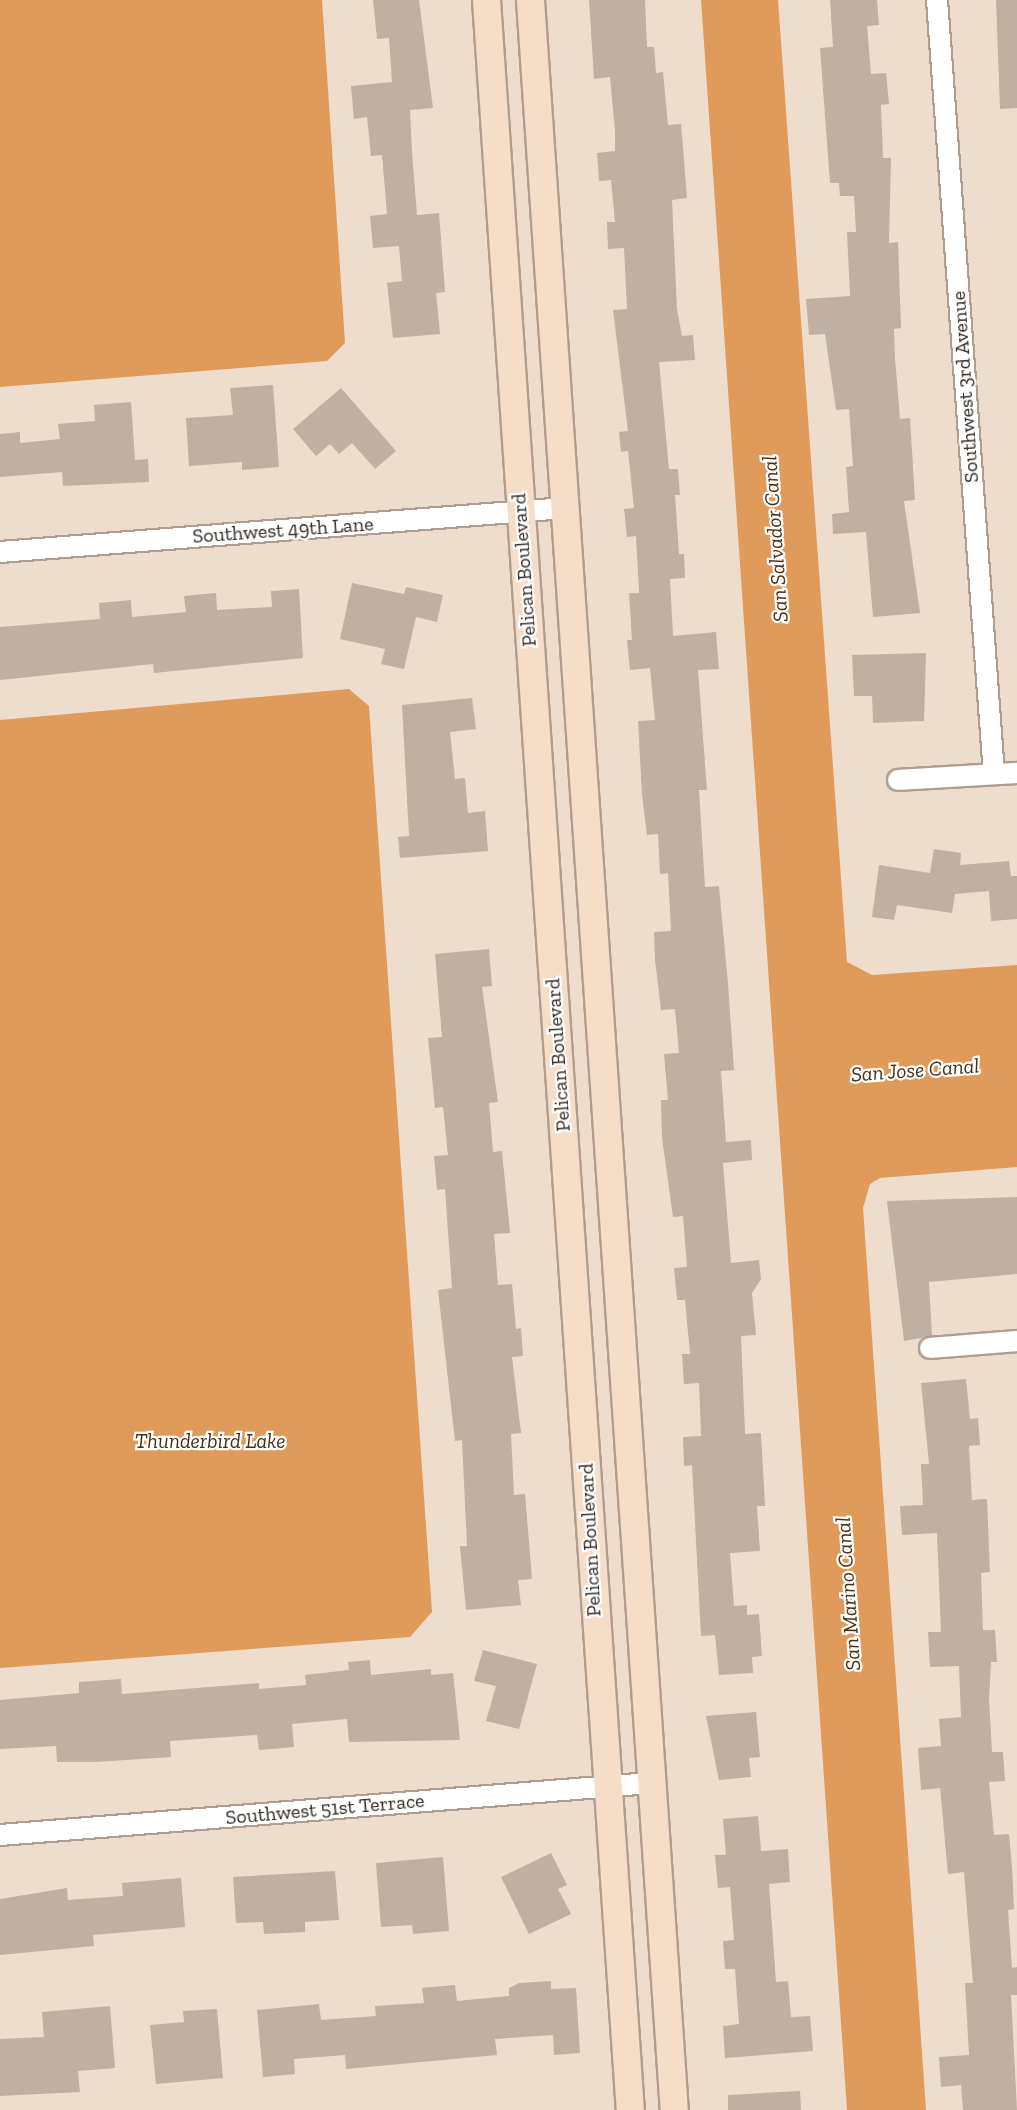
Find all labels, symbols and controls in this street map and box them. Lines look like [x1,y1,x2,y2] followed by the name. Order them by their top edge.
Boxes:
[946,290,984,484] street label: Southwest 3rd Avenue
[757,455,793,623] water label: San Salvador Canal
[507,493,541,647] street label: Pelican Boulevard
[192,512,374,548] street label: Southwest 49th Lane
[541,978,575,1132] street label: Pelican Boulevard
[850,1053,980,1087] water label: San Jose Canal
[135,1428,285,1454] water label: Thunderbird Lake
[574,1463,606,1617] street label: Pelican Boulevard
[830,1516,866,1672] water label: San Marino Canal
[224,1788,426,1830] street label: Southwest 51st Terrace

